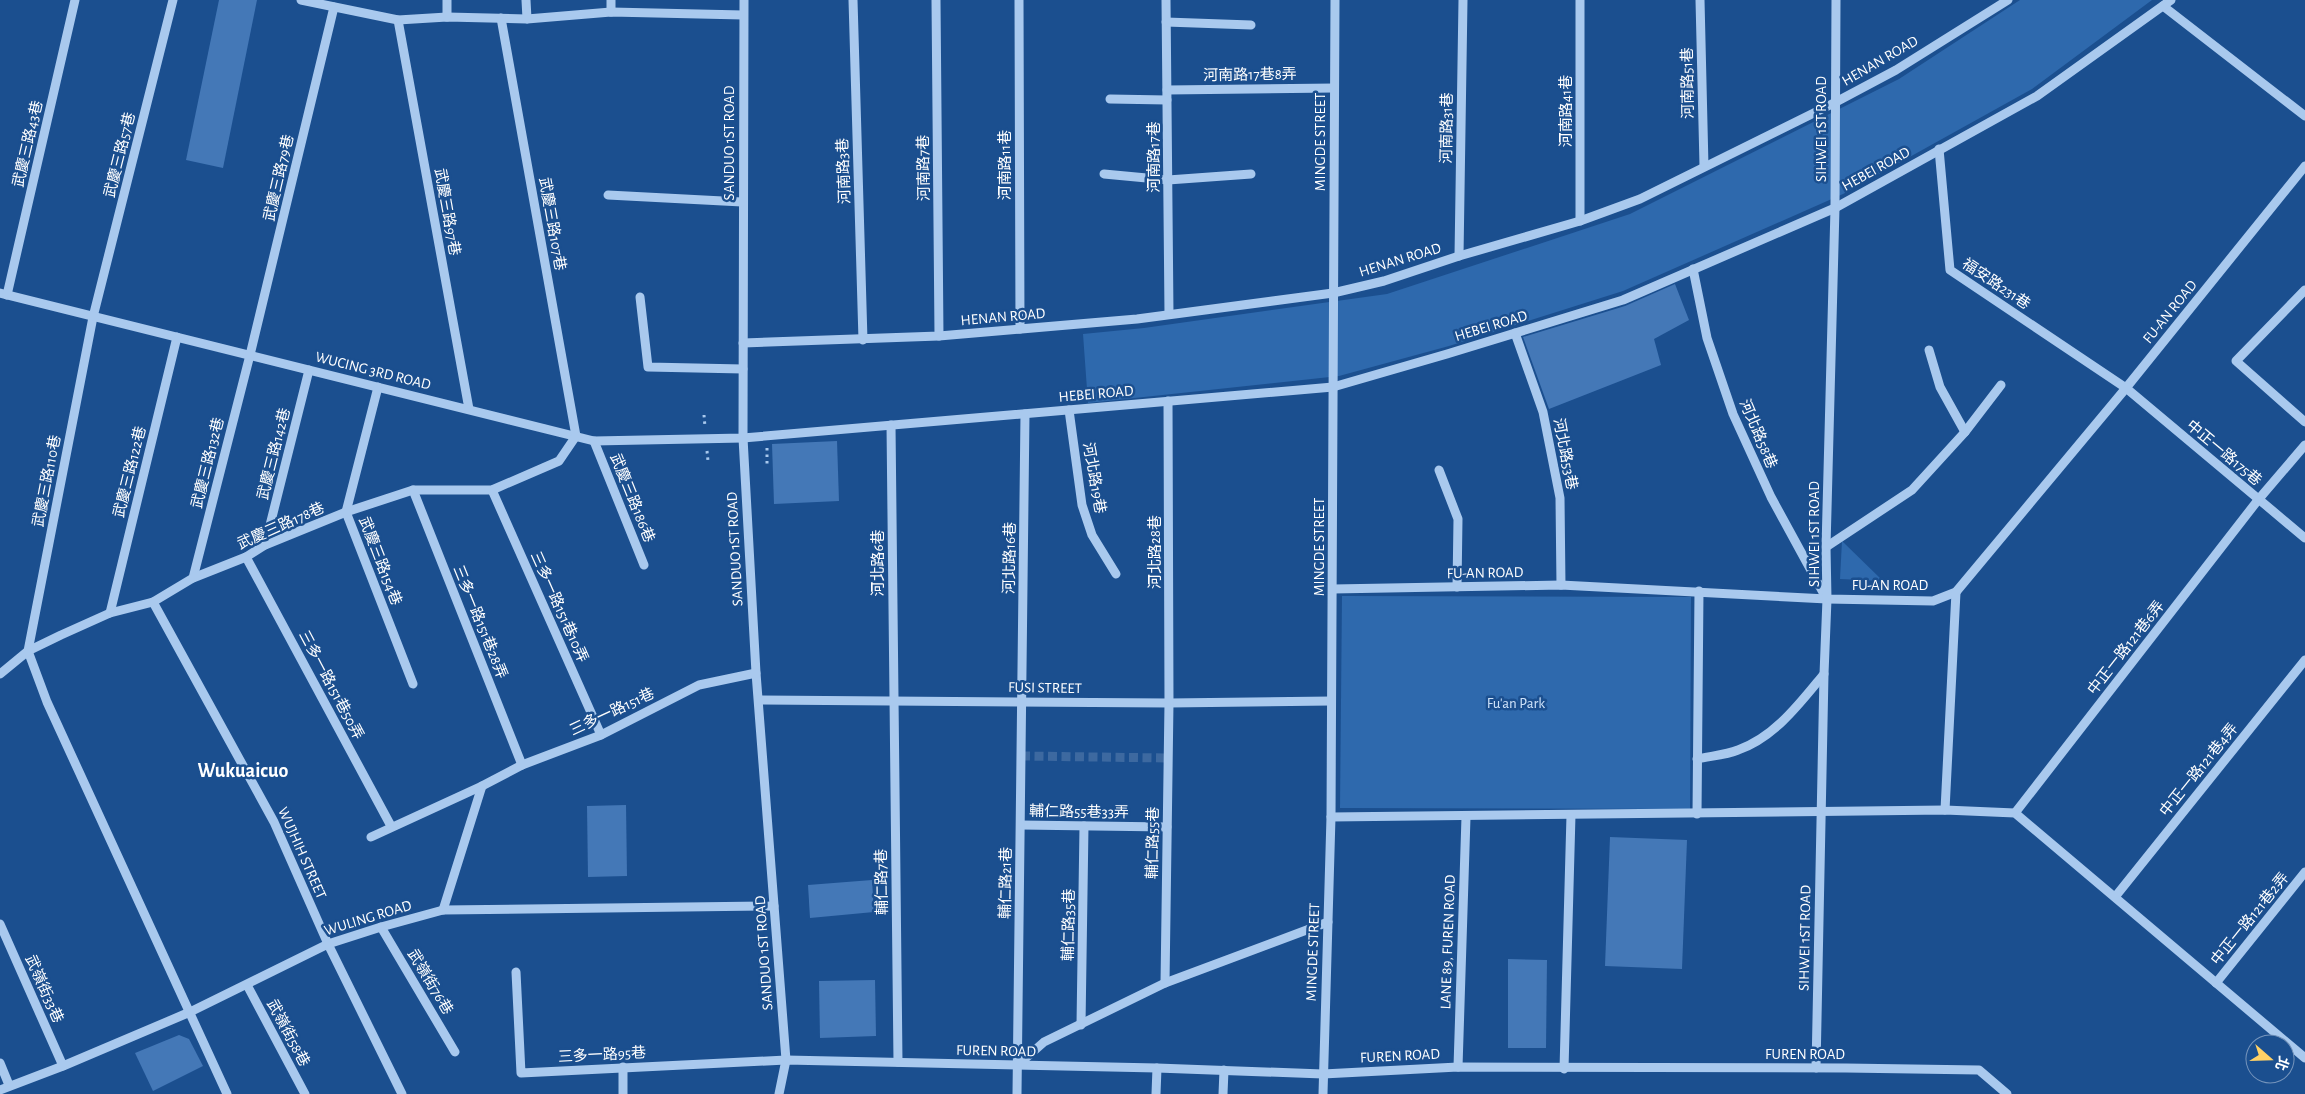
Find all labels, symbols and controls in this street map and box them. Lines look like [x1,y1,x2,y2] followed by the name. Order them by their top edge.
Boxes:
[1839,33,1921,89] street label: HENAN ROAD
[1679,47,1696,119] street label: 河南路51巷
[1203,66,1297,83] street label: 河南路17巷8弄
[1558,75,1574,147] street label: 河南路41巷
[1814,76,1829,182] street label: SIHWEI 1ST ROAD
[722,85,737,200] street label: SANDUO 1ST ROAD
[1313,92,1328,191] street label: MINGDE STREET
[1438,92,1455,164] street label: 河南路31巷
[9,99,45,189] street label: 武慶三路43巷
[100,110,138,199] street label: 武慶三路57巷
[1146,121,1162,193] street label: 河南路17巷
[997,130,1013,200] street label: 河南路11巷
[260,133,296,223] street label: 武慶三路79巷
[915,135,932,201] street label: 河南路7巷
[834,138,853,204] street label: 河南路3巷
[1840,144,1913,194] street label: HEBEI ROAD
[432,167,464,257] street label: 武慶三路97巷
[536,176,570,272] street label: 武慶三路107巷
[1357,240,1443,280] street label: HENAN ROAD
[1959,255,2033,312] street label: 福安路231巷
[2140,277,2200,346] street label: FU-AN ROAD
[960,306,1046,328] street label: HENAN ROAD
[1453,308,1529,344] street label: HEBEI ROAD
[314,349,433,393] street label: WUCING 3RD ROAD
[1058,383,1134,405] street label: HEBEI ROAD
[1737,397,1781,471] street label: 河北路58巷
[253,406,293,502] street label: 武慶三路142巷
[188,415,227,510] street label: 武慶三路132巷
[1551,417,1581,491] street label: 河北路53巷
[2184,417,2265,489] street label: 中正一路175巷
[109,424,149,519] street label: 武慶三路122巷
[29,433,63,528] street label: 武慶三路110巷
[1080,441,1110,515] street label: 河北路19巷
[607,451,658,545] street label: 武慶三路186巷
[1807,481,1822,587] street label: SIHWEI 1ST ROAD
[724,491,745,607] street label: SANDUO 1ST ROAD
[1312,497,1327,596] street label: MINGDE STREET
[234,498,327,552] street label: 武慶三路178巷
[356,514,406,607] street label: 武慶三路154巷
[1146,515,1163,589] street label: 河北路28巷
[1000,522,1018,594] street label: 河北路16巷
[869,529,886,597] street label: 河北路6巷
[528,549,591,665] street label: 三多一路151巷10弄
[450,563,510,681] street label: 三多一路151巷28弄
[1447,565,1524,581] street label: FU-AN ROAD
[1852,578,1929,593] street label: FU-AN ROAD
[2084,598,2167,698] street label: 中正一路121巷6弄
[296,628,367,742] street label: 三多一路151巷50弄
[1008,680,1083,696] street label: FUSI STREET
[567,685,657,738] street label: 三多一路151巷
[1487,696,1545,711] park label: Fu'an Park
[2156,720,2241,819] street label: 中正一路121巷4弄
[198,761,289,781] district label: Wukuaicuo
[1029,803,1129,820] street label: 輔仁路55巷33弄
[275,805,329,902] street label: WUJHIH STREET
[1144,807,1161,879] street label: 輔仁路55巷
[997,847,1014,919] street label: 輔仁路21巷
[873,849,890,915] street label: 輔仁路7巷
[2208,869,2292,968] street label: 中正一路121巷2弄
[1438,874,1458,1010] street label: LANE 89, FUREN ROAD
[1797,885,1813,991] street label: SIHWEI 1ST ROAD
[1060,889,1077,961] street label: 輔仁路35巷
[752,895,775,1011] street label: SANDUO 1ST ROAD
[323,898,414,938] street label: WULING ROAD
[1304,902,1322,1002] street label: MINGDE STREET
[405,946,456,1017] street label: 武嶺街76巷
[22,952,66,1025] street label: 武嶺街33巷
[264,997,313,1069] street label: 武嶺街58巷
[2245,1034,2295,1084] north arrow
[956,1043,1036,1059] street label: FUREN ROAD
[557,1044,646,1065] street label: 三多一路95巷
[1360,1046,1441,1066] street label: FUREN ROAD
[1765,1047,1845,1062] street label: FUREN ROAD
[2272,1054,2291,1072] text: 北

